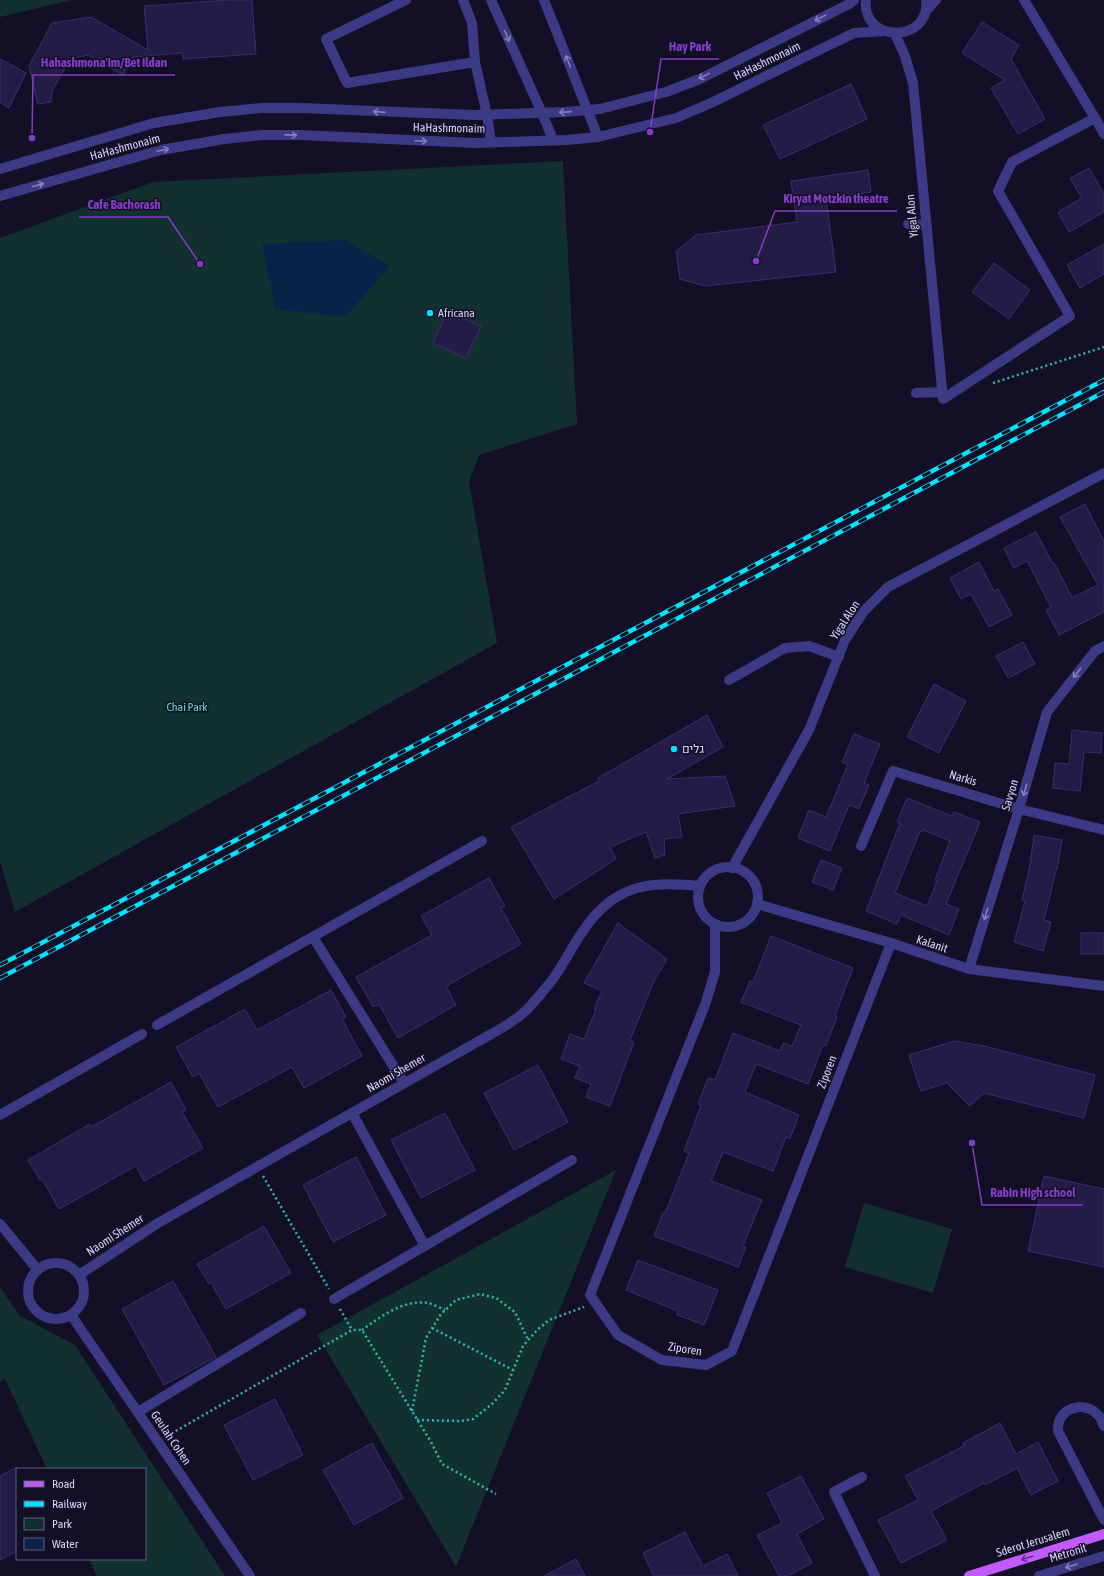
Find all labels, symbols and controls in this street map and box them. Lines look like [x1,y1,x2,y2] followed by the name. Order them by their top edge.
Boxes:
[814,15,826,23] one-way arrow
[504,29,511,41] one-way arrow
[661,34,719,59] callout: Hay Park
[669,39,711,54] text: Hay Park
[731,39,803,83] street label: HaHashmonaim
[33,50,175,75] callout: Hahashmona'im/Bet Ildan
[41,55,167,70] text: Hahashmona'im/Bet Ildan
[564,56,571,68] one-way arrow
[698,73,710,81] one-way arrow
[373,108,386,115] one-way arrow
[559,109,572,116] one-way arrow
[413,120,485,136] street label: HaHashmonaim
[88,131,162,163] street label: HaHashmonaim
[284,131,297,139] one-way arrow
[414,138,427,145] one-way arrow
[156,146,169,154] one-way arrow
[31,181,44,188] one-way arrow
[775,186,897,211] callout: Kiryat Motzkin theatre
[783,191,889,206] text: Kiryat Motzkin theatre
[79,192,168,217] callout: Cafe Bachorash
[903,194,921,238] street label: Yigal Alon
[87,197,161,212] text: Cafe Bachorash
[438,306,475,320] place label: Africana
[425,308,435,318] marker: Africana
[827,598,863,642] street label: Yigal Alon
[1073,668,1082,679] one-way arrow
[166,700,208,714] park label: Chai Park
[682,742,704,756] place label: גלים
[669,744,679,754] marker: גלים
[948,767,978,789] street label: Narkis
[999,778,1021,812] street label: Savyon
[1021,783,1028,796] one-way arrow
[982,907,989,920] one-way arrow
[915,932,950,956] street label: Kalanit
[364,1050,428,1095] street label: Naomi Shemer
[814,1053,840,1091] street label: Ziporen
[982,1180,1083,1205] callout: Rabin High school
[990,1185,1076,1200] text: Rabin High school
[84,1211,147,1259] street label: Naomi Shemer
[667,1339,703,1359] street label: Ziporen
[148,1408,194,1468] street label: Geulah Cohen
[16,1468,146,1560] legend
[52,1477,75,1491] text: Road
[52,1497,87,1511] text: Railway
[52,1517,73,1531] text: Park
[995,1524,1071,1560] street label: Sderot Jerusalem
[52,1537,79,1551] text: Water
[1048,1541,1089,1565] street label: Metronit
[1021,1554,1033,1562] one-way arrow
[1065,1563,1078,1570] one-way arrow

